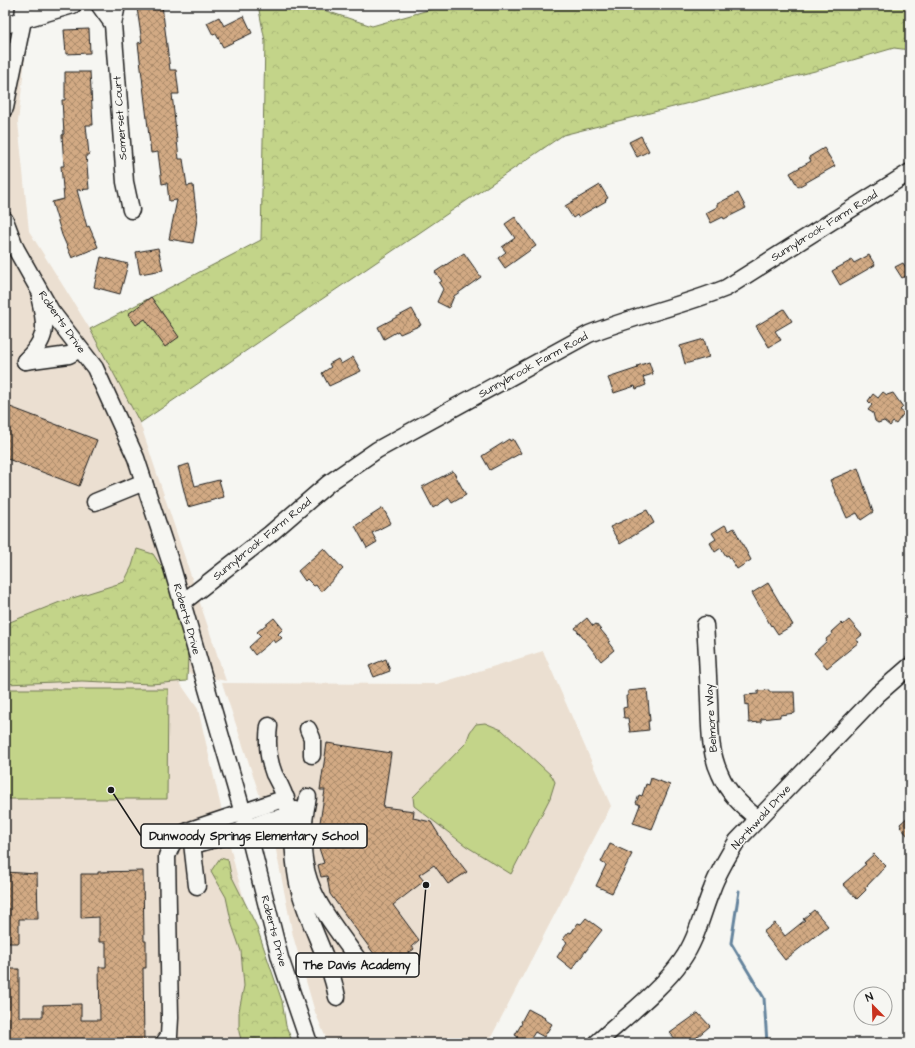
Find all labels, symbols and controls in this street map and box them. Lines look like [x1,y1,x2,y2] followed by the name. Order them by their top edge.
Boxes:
[110,75,130,161] street label: Somerset Court
[768,187,881,266] street label: Sunnybrook Farm Road
[35,288,89,356] street label: Roberts Drive
[476,328,591,402] street label: Sunnybrook Farm Road
[209,494,315,584] street label: Sunnybrook Farm Road
[170,582,204,656] street label: Roberts Drive
[701,683,722,753] street label: Belmore Way
[728,781,794,853] street label: Northwold Drive
[141,824,367,848] callout: Dunwoody Springs Elementary School
[149,828,359,847] text: Dunwoody Springs Elementary School
[257,894,291,968] street label: Roberts Drive
[296,953,419,977] callout: The Davis Academy
[302,957,411,975] text: The Davis Academy
[853,986,893,1026] north arrow
[863,989,875,1006] text: N

